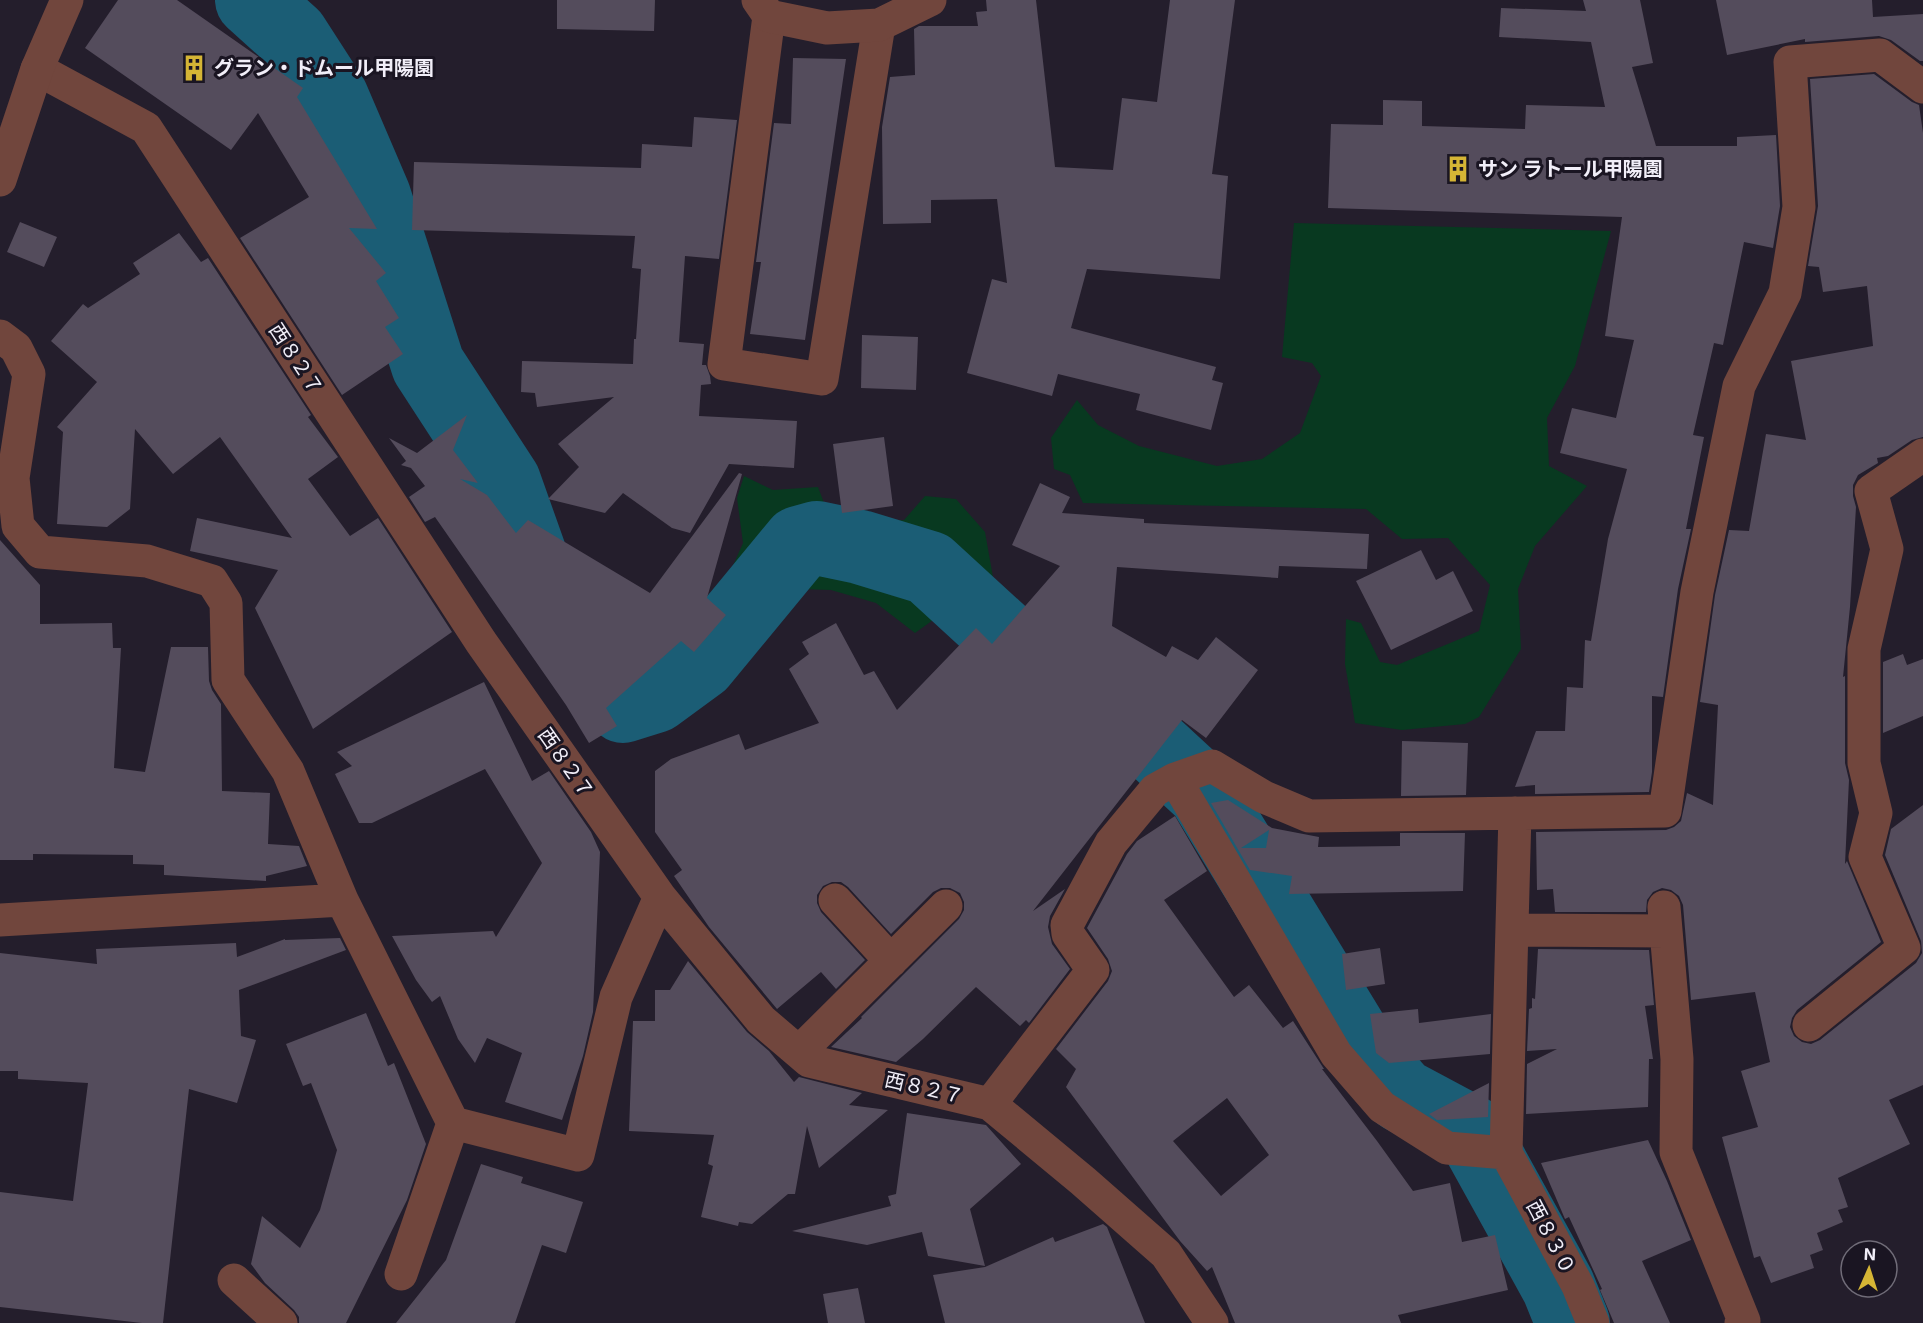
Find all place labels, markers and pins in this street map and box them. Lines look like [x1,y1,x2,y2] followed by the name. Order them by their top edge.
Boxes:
[179,53,209,83] building icon: グラン・ドムール甲陽園
[214,56,434,80] place label: グラン・ドムール甲陽園
[1443,154,1473,184] building icon: サン ラトール甲陽園
[1478,157,1663,181] place label: サン ラトール甲陽園

